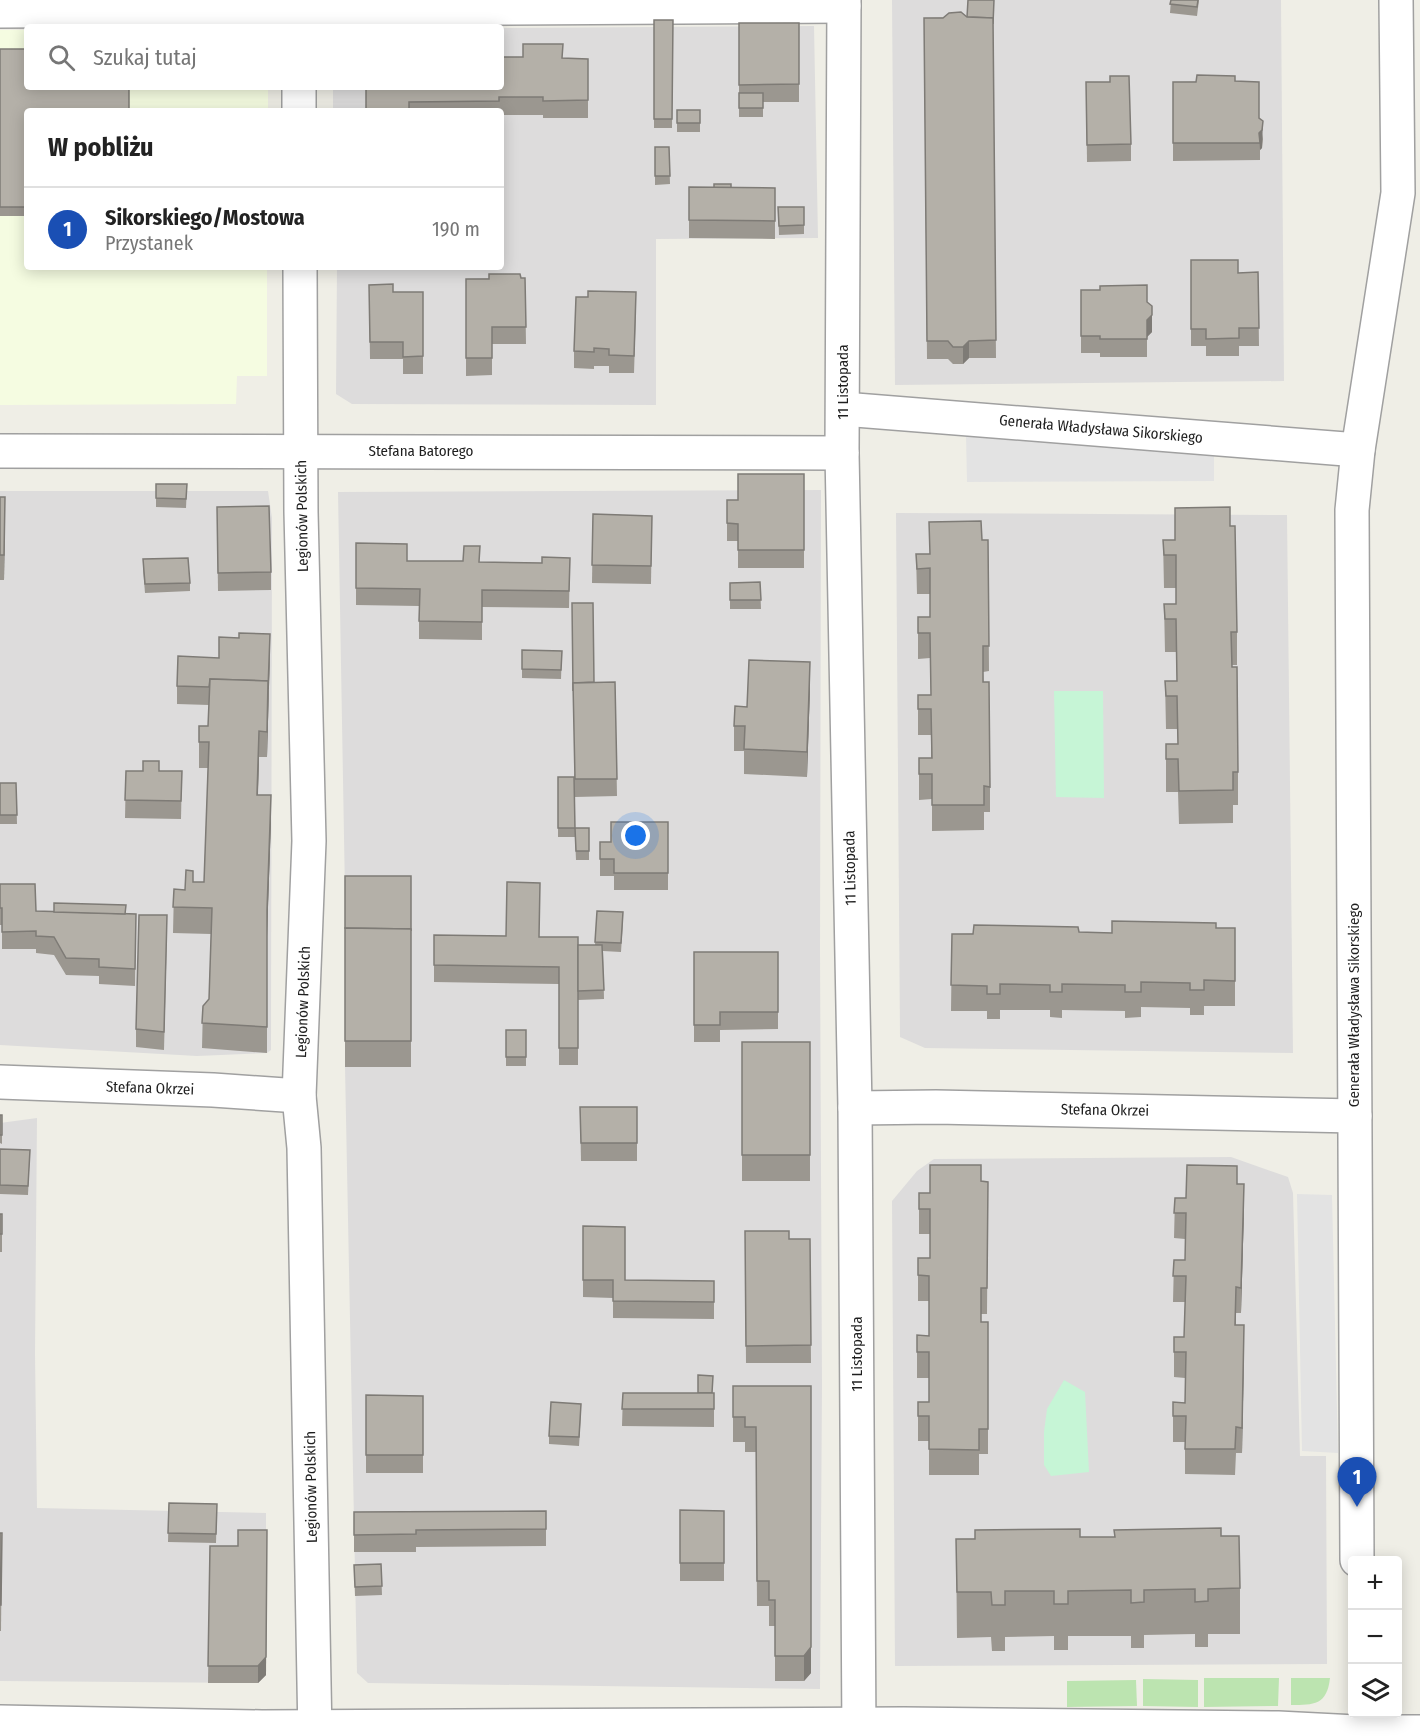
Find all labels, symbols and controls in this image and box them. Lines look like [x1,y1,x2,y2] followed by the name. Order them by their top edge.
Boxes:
[24,24,504,90] search box
[45,41,78,74] icon: search
[93,44,197,71] text: Szukaj tutaj
[48,132,154,163] text: W pobliżu
[105,204,305,231] text: Sikorskiego/Mostowa
[63,217,72,241] text: 1
[432,217,480,241] text: 190 m
[105,231,193,255] text: Przystanek
[834,344,852,420] street label: 11 Listopada
[998,411,1204,447] street label: Generała Władysława Sikorskiego
[369,442,474,460] street label: Stefana Batorego
[292,460,312,572] street label: Legionów Polskich
[621,821,650,850] your location
[840,830,860,906] street label: 11 Listopada
[1345,903,1363,1107] street label: Generała Władysława Sikorskiego
[292,946,314,1058] street label: Legionów Polskich
[105,1077,195,1099] street label: Stefana Okrzei
[1061,1100,1149,1120] street label: Stefana Okrzei
[848,1316,866,1392] street label: 11 Listopada
[301,1431,321,1543] street label: Legionów Polskich
[1338,1458,1376,1507] pin: 1
[1348,1556,1402,1718] map controls
[1348,1556,1402,1610] button: +
[1348,1610,1402,1664] button: −
[1348,1664,1402,1718] button: layers

